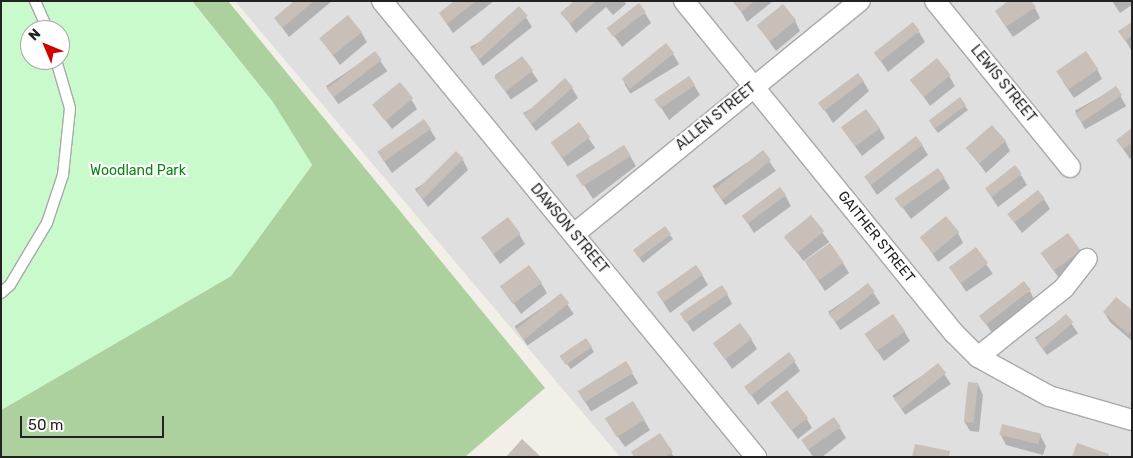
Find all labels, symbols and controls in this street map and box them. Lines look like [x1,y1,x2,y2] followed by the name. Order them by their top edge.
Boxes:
[20,20,70,70] north arrow
[25,25,44,44] text: N
[967,42,1039,126] street label: LEWIS STREET
[673,80,759,154] street label: ALLEN STREET
[90,163,186,179] park label: Woodland Park
[527,181,611,277] street label: DAWSON STREET
[834,188,918,286] street label: GAITHER STREET
[22,406,166,438] scale bar
[28,416,63,434] text: 50 m

